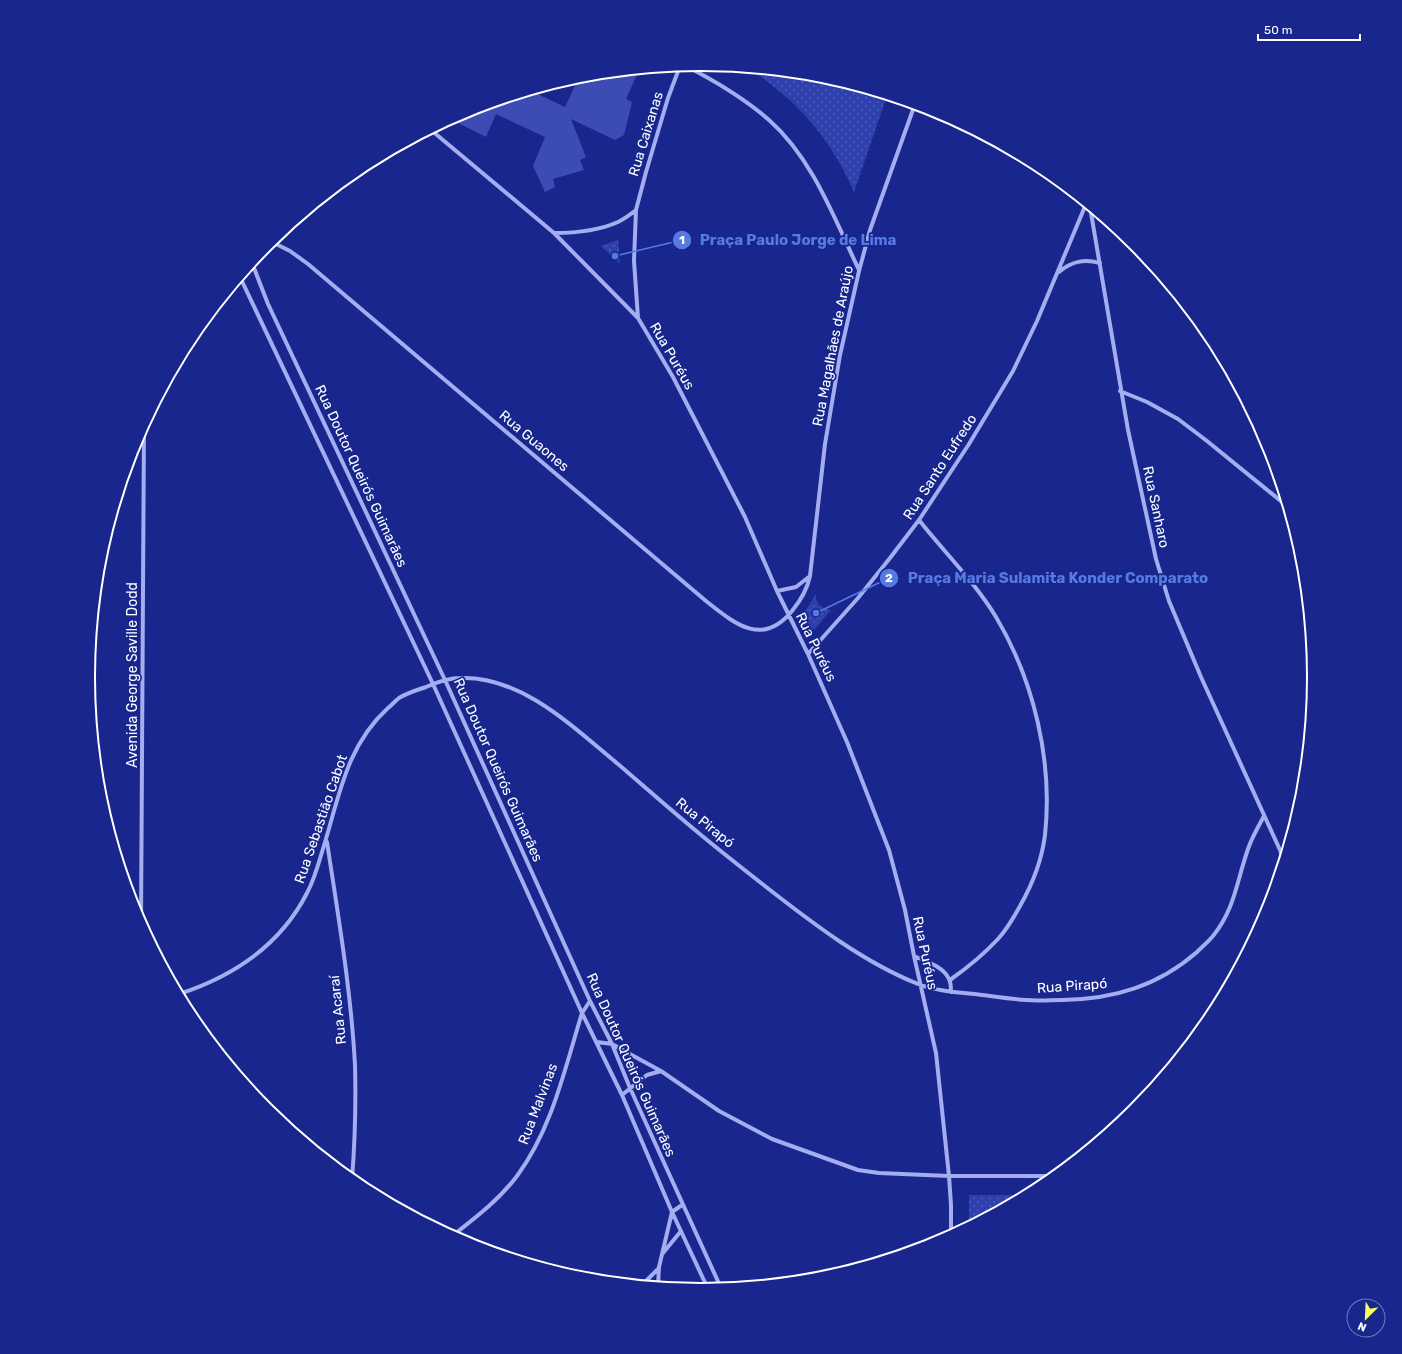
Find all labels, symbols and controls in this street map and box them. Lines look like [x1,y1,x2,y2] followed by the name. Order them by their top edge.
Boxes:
[1258,16,1360,42] scale bar
[1264,23,1292,37] text: 50 m
[625,90,667,178] street label: Rua Caixanas
[672,227,905,254] callout: Praça Paulo Jorge de Lima
[700,231,896,249] text: Praça Paulo Jorge de Lima
[679,233,685,247] text: 1
[809,264,857,428] street label: Rua Magalhães de Araújo
[646,319,698,393] street label: Rua Puréus
[311,382,411,570] street label: Rua Doutor Queirós Guimarães
[496,407,572,475] street label: Rua Guaones
[900,411,980,523] street label: Rua Santo Eufredo
[1139,465,1173,549] street label: Rua Sanharo
[879,564,1216,591] callout: Praça Maria Sulamita Konder Comparato
[908,569,1208,587] text: Praça Maria Sulamita Konder Comparato
[885,571,893,585] text: 2
[124,582,141,768] street label: Avenida George Saville Dodd
[792,610,840,684] street label: Rua Puréus
[450,676,546,864] street label: Rua Doutor Queirós Guimarães
[291,752,351,886] street label: Rua Sebastião Cabot
[672,794,738,852] street label: Rua Pirapó
[909,915,941,991] street label: Rua Puréus
[583,971,679,1159] street label: Rua Doutor Queirós Guimarães
[326,974,350,1045] street label: Rua Acaraí
[1036,975,1108,997] street label: Rua Pirapó
[515,1061,561,1147] street label: Rua Malvinas
[1346,1298,1386,1338] north arrow
[1356,1319,1368,1334] text: N

